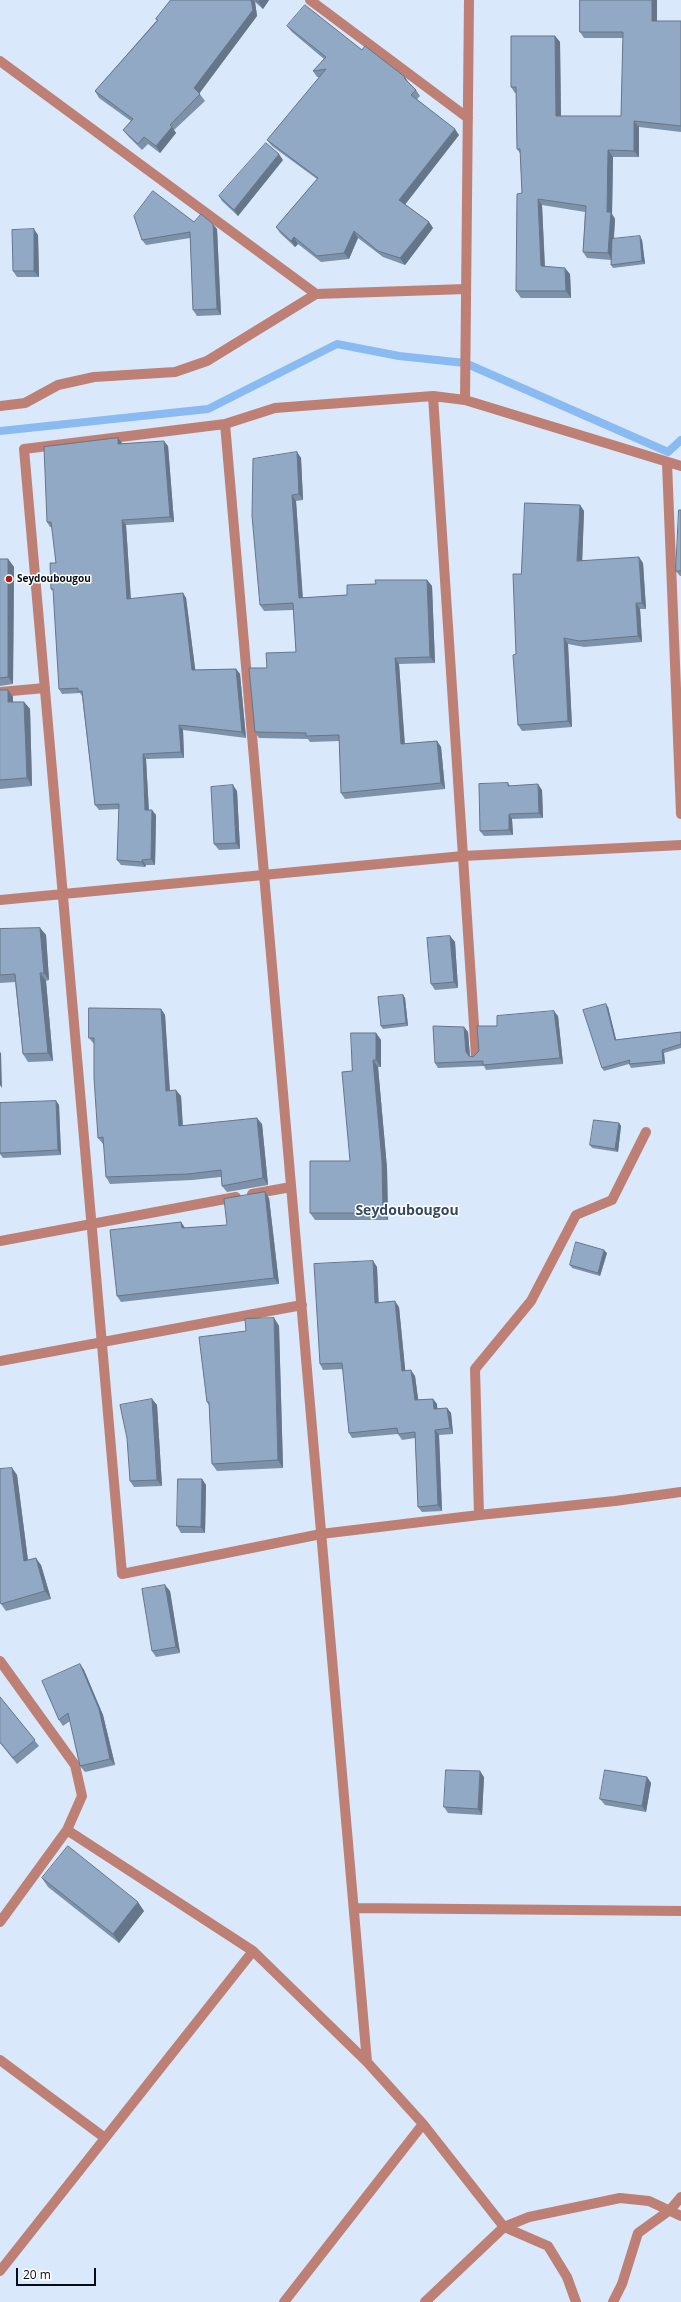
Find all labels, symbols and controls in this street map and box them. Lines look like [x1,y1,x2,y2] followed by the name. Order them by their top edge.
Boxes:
[17,573,91,585] place label: Seydoubougou
[4,574,14,584] marker: Seydoubougou
[355,1203,459,1219] district label: Seydoubougou
[18,2260,98,2286] scale bar
[23,2266,51,2283] text: 20 m

